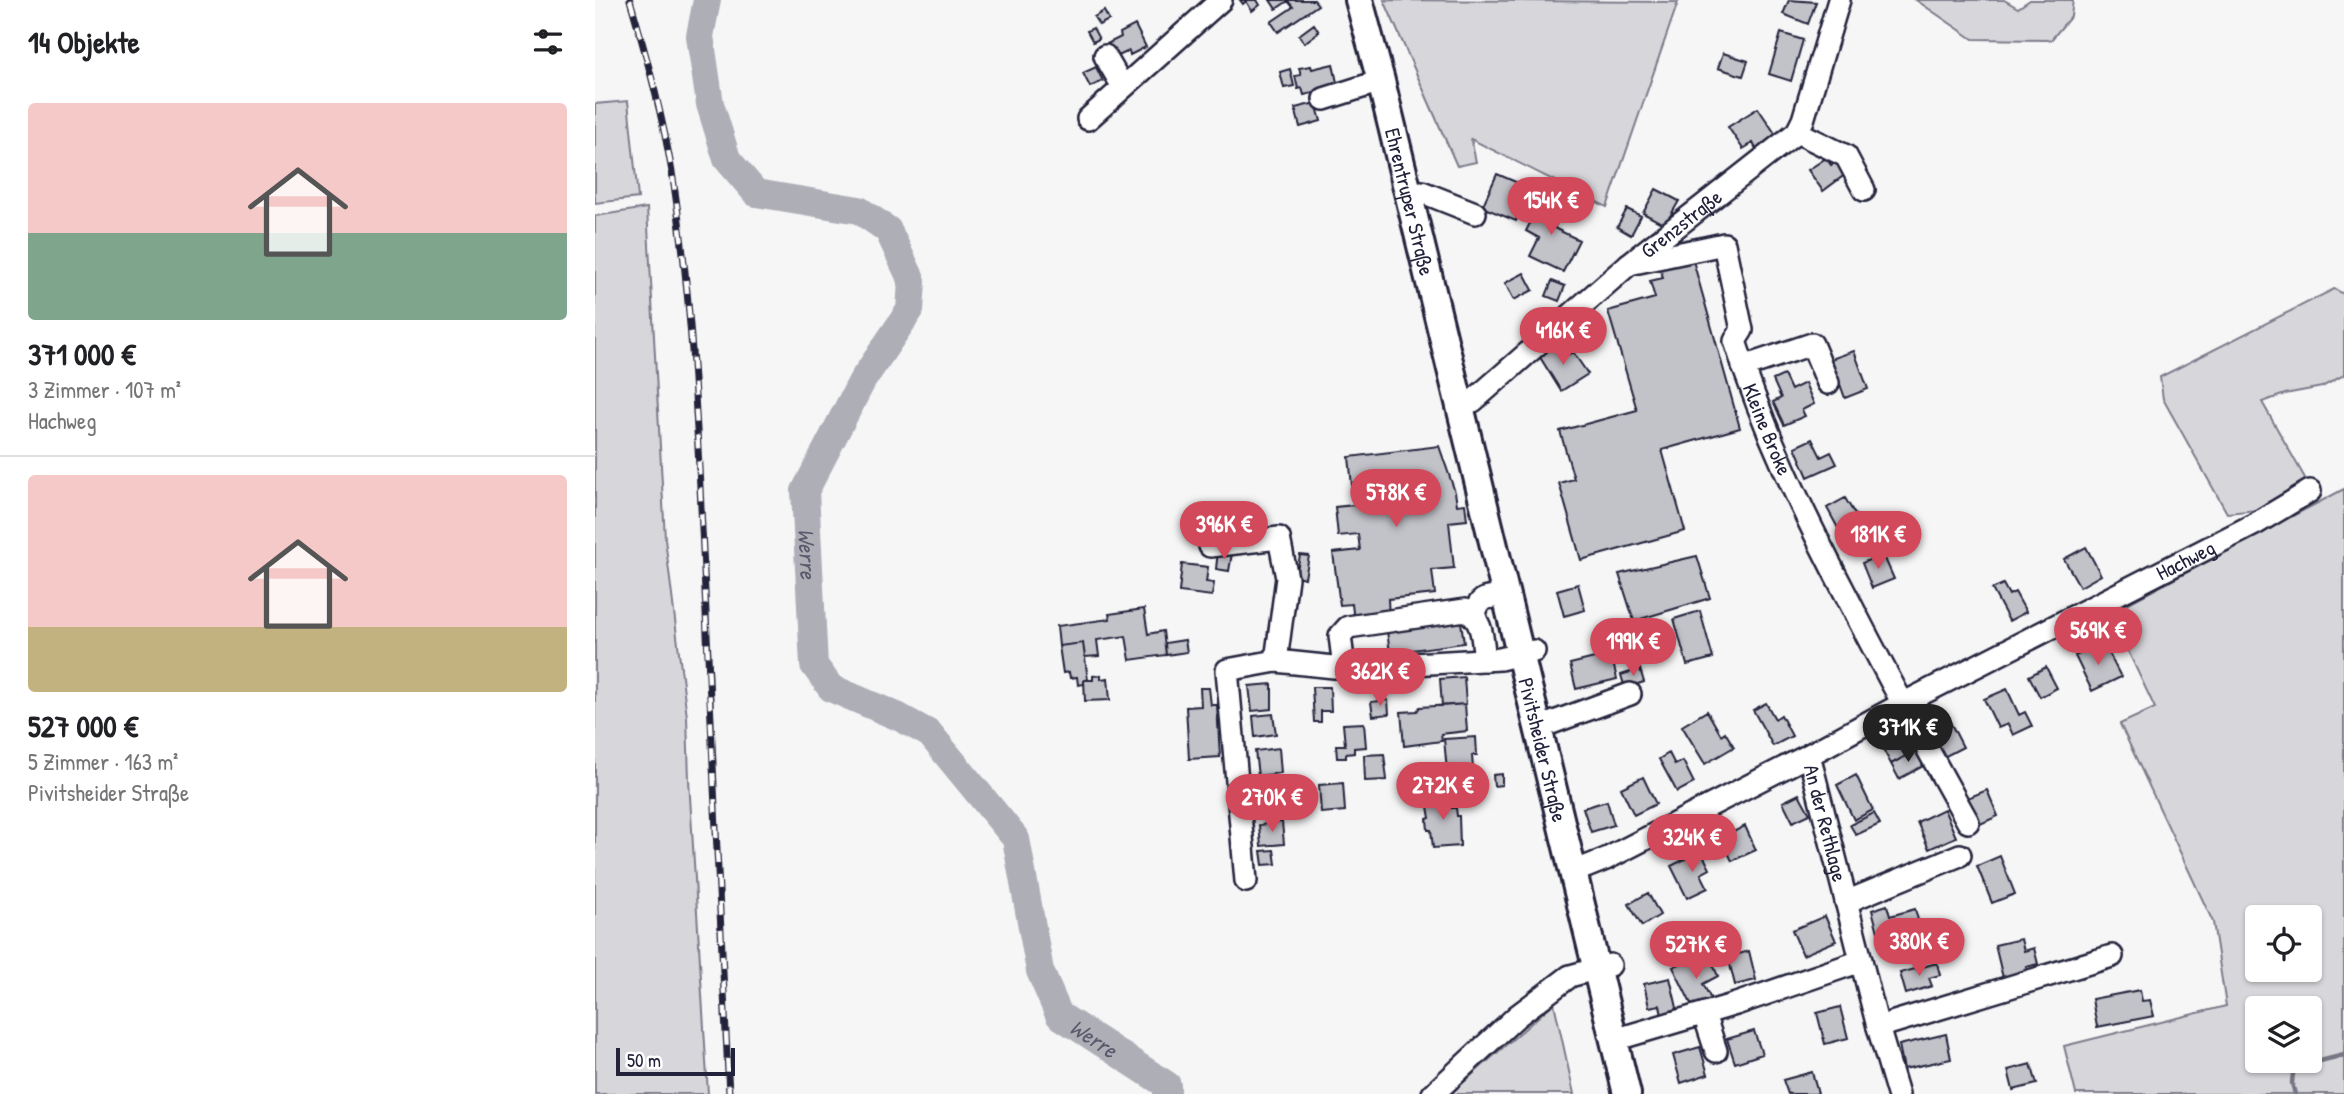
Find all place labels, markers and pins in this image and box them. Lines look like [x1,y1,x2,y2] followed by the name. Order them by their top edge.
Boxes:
[1494,177,1608,237] pin: 154K €
[1506,308,1620,367] pin: 416K €
[1339,470,1453,529] pin: 578K €
[1167,502,1281,561] pin: 396K €
[1821,512,1935,571] pin: 181K €
[2041,608,2155,667] pin: 569K €
[1576,618,1690,678] pin: 199K €
[1323,648,1437,708] pin: 362K €
[1851,704,1965,764] pin: 371K €
[1386,762,1500,822] pin: 272K €
[1215,774,1329,834] pin: 270K €
[1635,814,1749,874] pin: 324K €
[1862,918,1976,978] pin: 380K €
[1639,922,1753,981] pin: 527K €

